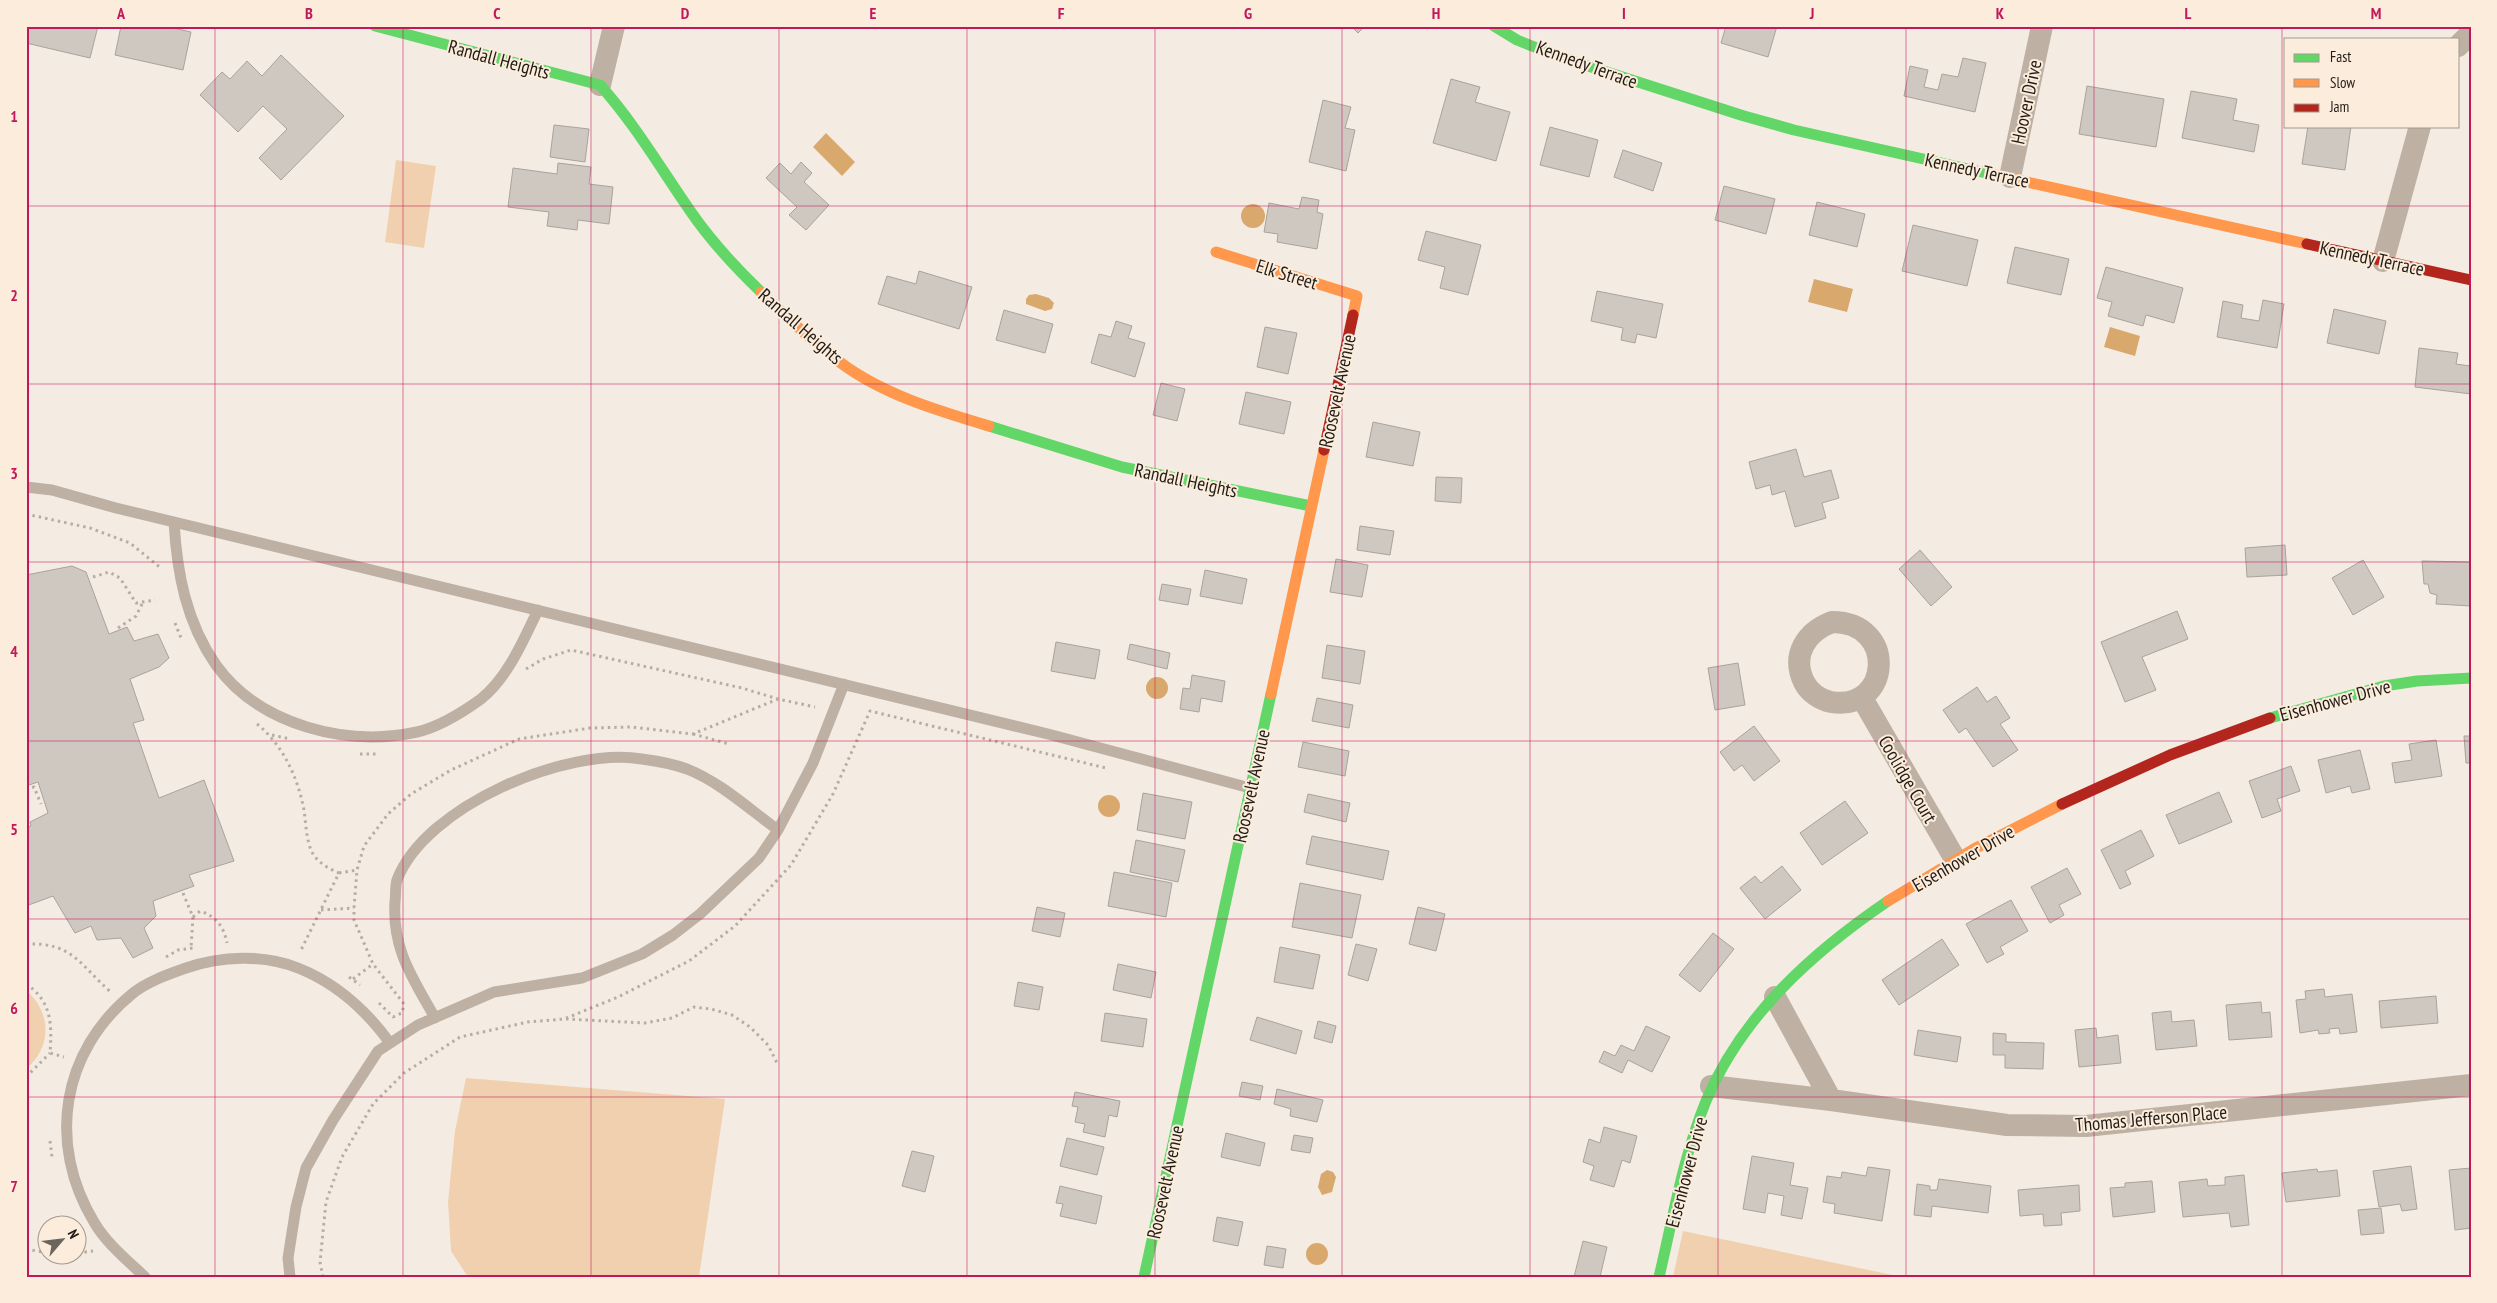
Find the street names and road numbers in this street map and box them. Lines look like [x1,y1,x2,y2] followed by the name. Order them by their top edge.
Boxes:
[446,34,552,84] street label: Randall Heights
[1533,35,1641,93] street label: Kennedy Terrace
[2005,58,2047,146] street label: Hoover Drive
[1923,147,2032,193] street label: Kennedy Terrace
[2318,235,2427,281] street label: Kennedy Terrace
[1253,253,1321,295] street label: Elk Street
[754,283,848,369] street label: Randall Heights
[1313,332,1361,450] street label: Roosevelt Avenue
[1133,457,1239,503] street label: Randall Heights
[2277,674,2393,726] street label: Eisenhower Drive
[1227,727,1275,845] street label: Roosevelt Avenue
[1873,731,1943,828] street label: Coolidge Court
[1908,819,2018,897] street label: Eisenhower Drive
[2074,1099,2228,1137] street label: Thomas Jefferson Place
[1660,1114,1712,1230] street label: Eisenhower Drive
[1141,1123,1189,1241] street label: Roosevelt Avenue

